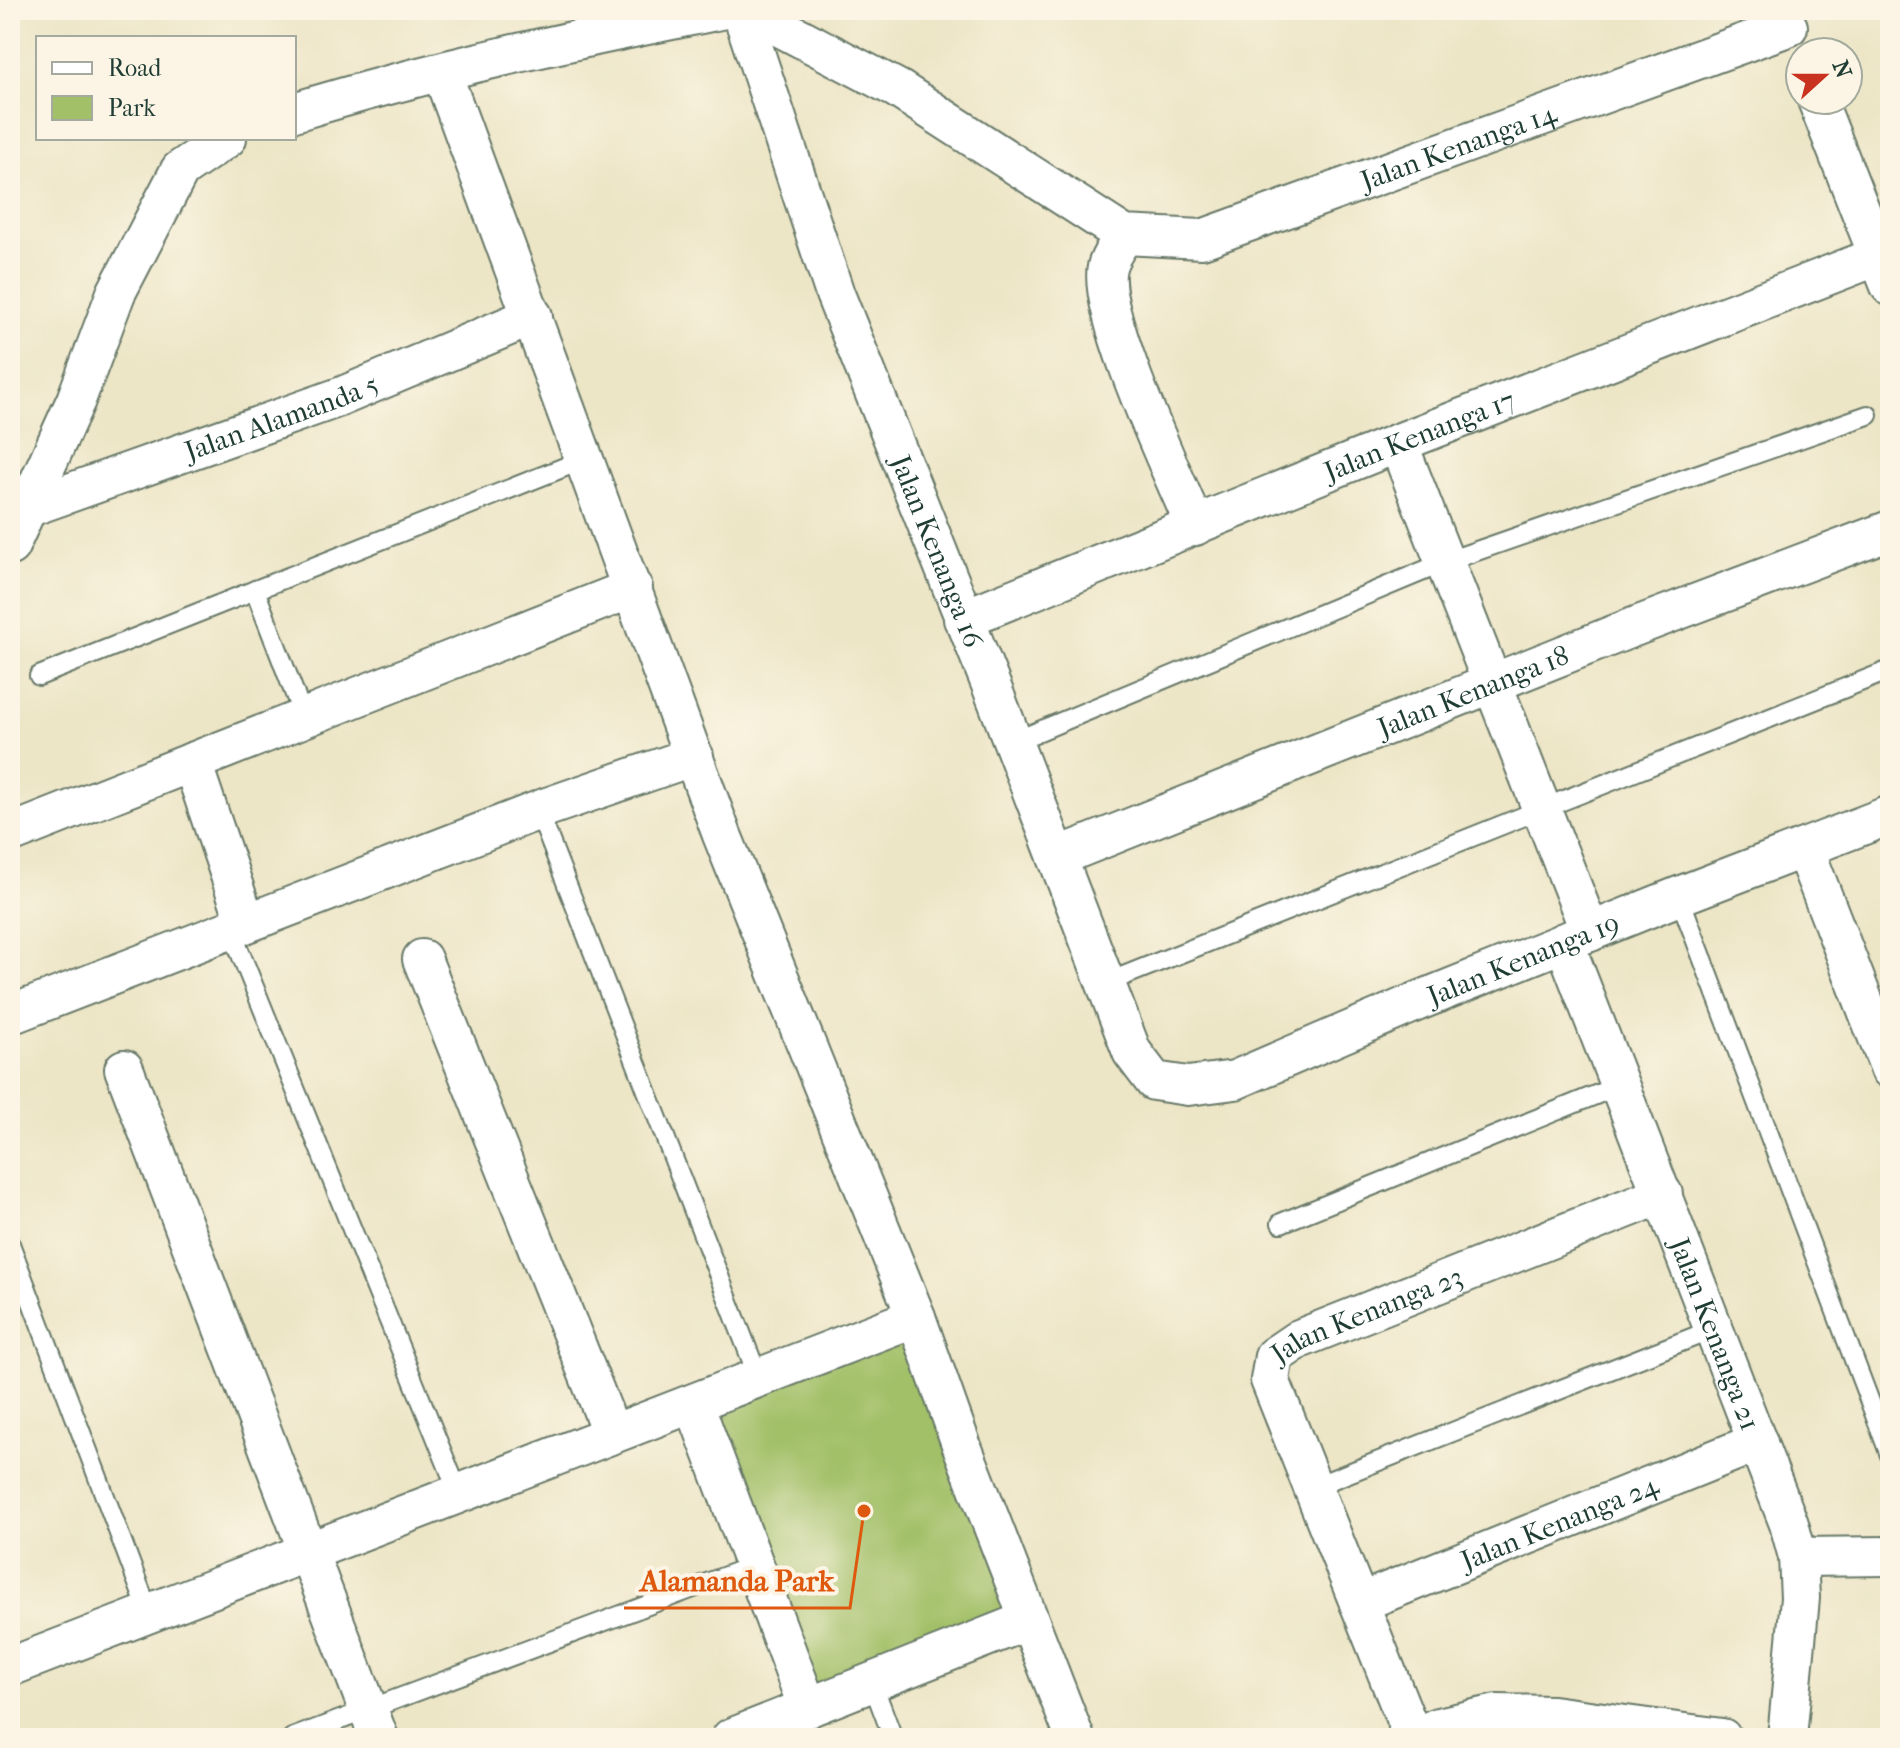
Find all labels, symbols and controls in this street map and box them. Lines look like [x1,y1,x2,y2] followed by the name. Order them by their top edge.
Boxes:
[36,36,296,140] legend
[1784,36,1864,116] north arrow
[108,54,162,82] text: Road
[1827,57,1857,82] text: N
[108,94,156,122] text: Park
[1354,95,1562,197] street label: Jalan Kenanga 14
[178,366,383,468] street label: Jalan Alamanda 5
[1317,383,1520,489] street label: Jalan Kenanga 17
[884,448,991,653] street label: Jalan Kenanga 16
[1371,638,1574,745] street label: Jalan Kenanga 18
[1421,905,1624,1013] street label: Jalan Kenanga 19
[1663,1231,1768,1435] street label: Jalan Kenanga 21
[1263,1259,1467,1371] street label: Jalan Kenanga 23
[1454,1467,1664,1578] street label: Jalan Kenanga 24
[624,1554,850,1608] callout: Alamanda Park
[638,1564,836,1599] text: Alamanda Park

